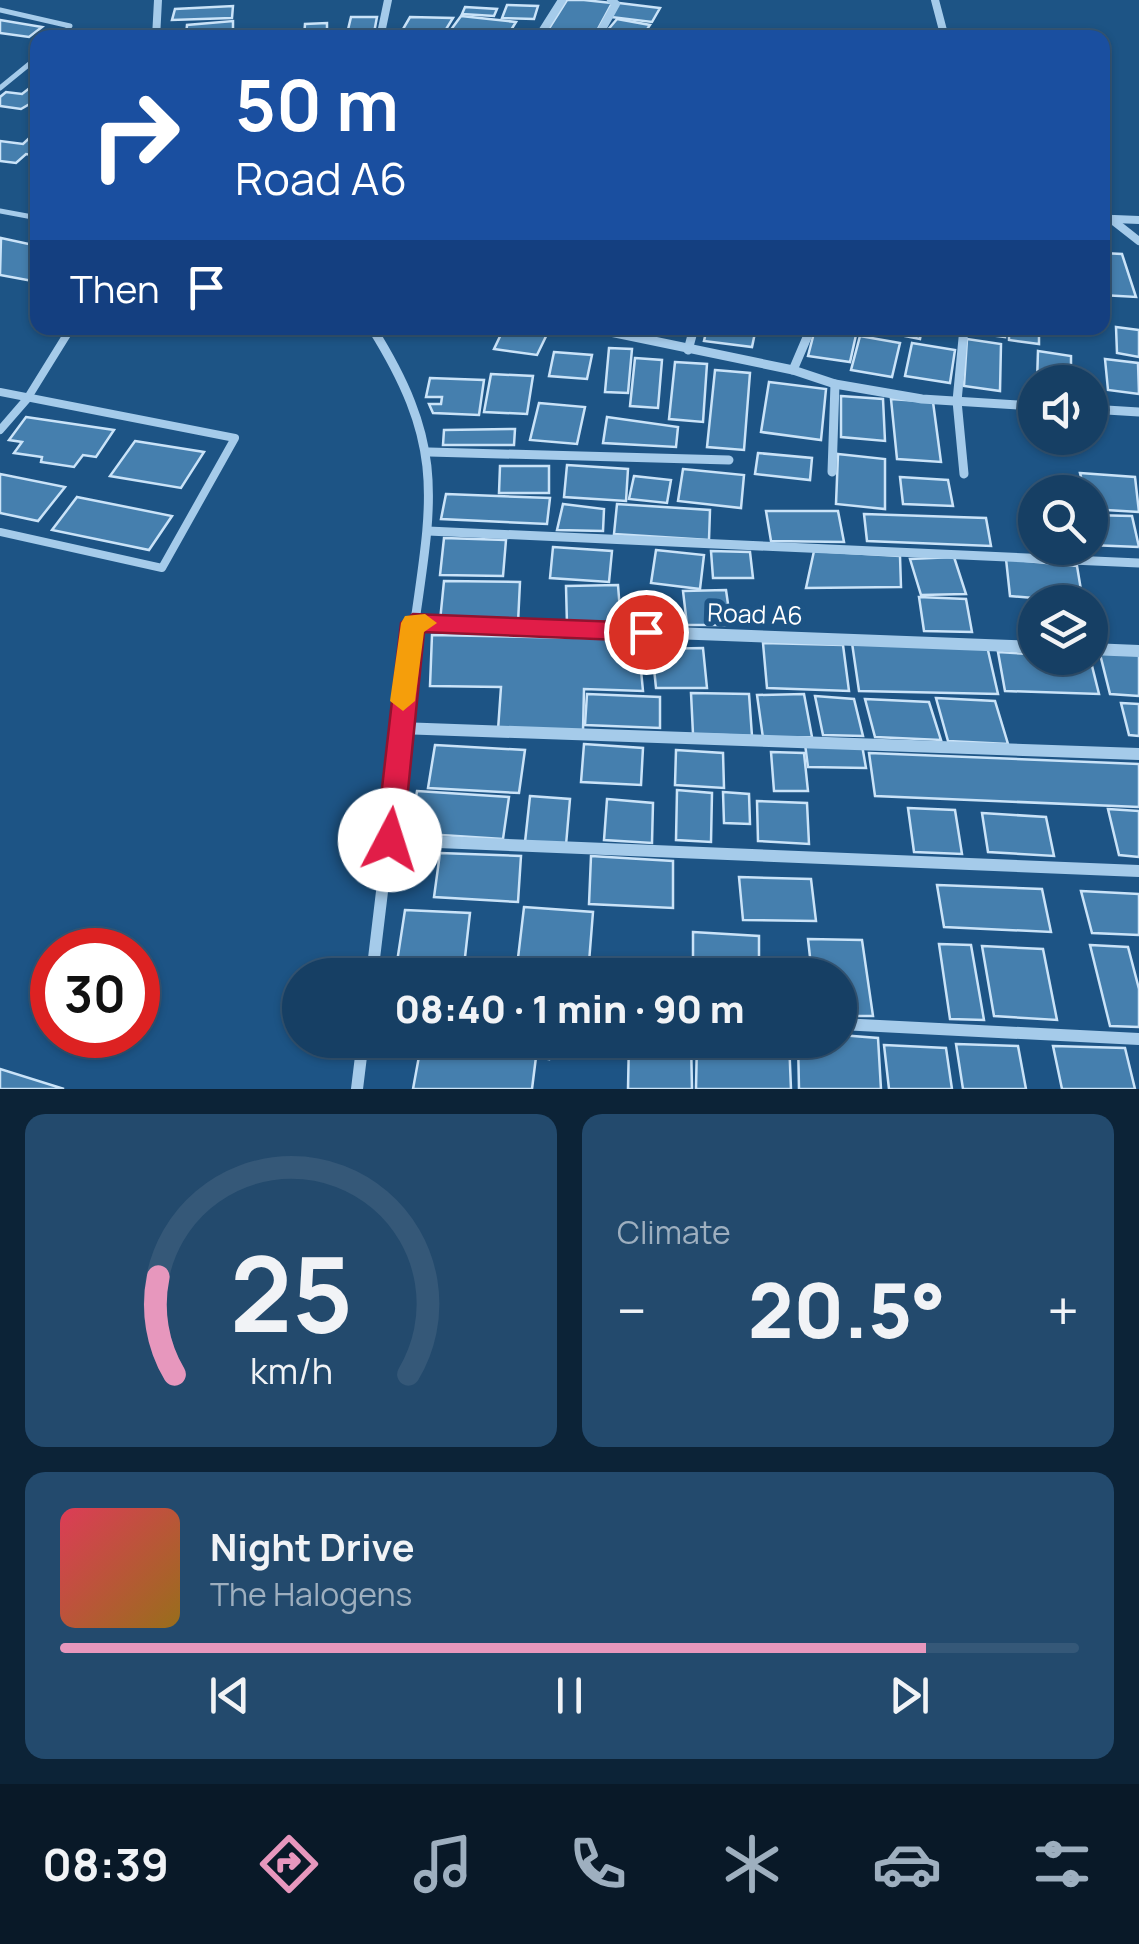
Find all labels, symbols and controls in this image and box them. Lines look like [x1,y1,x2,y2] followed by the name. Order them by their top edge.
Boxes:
[235,56,399,152] text: 50 m
[70,70,200,200] icon: right
[235,147,407,209] text: Road A6
[179,260,234,315] icon: arrive
[70,262,159,314] text: Then
[1018,365,1108,675] map controls
[1018,365,1108,455] button: sound
[1018,475,1108,565] button: search
[1018,585,1108,675] button: layers
[604,590,689,675] pin
[707,594,803,633] street label: Road A6
[619,605,674,660] icon: arrive
[338,788,442,892] position arrow
[30,928,160,1058] speed limit sign: 30
[394,982,745,1034] text: 08:40 · 1 min · 90 m
[617,1210,731,1254] text: Climate
[230,1221,352,1363] text: 25
[748,1258,946,1361] text: 20.5°
[617,1272,647,1348] text: −
[1047,1272,1079,1348] text: +
[249,1346,333,1395] text: km/h
[210,1520,415,1572] text: Night Drive
[210,1572,412,1616] text: The Halogens
[202,1668,257,1723] icon: previous
[542,1668,597,1723] icon: pause
[882,1668,937,1723] icon: next
[254,1829,324,1899] icon: directions
[408,1829,478,1899] icon: music
[563,1829,633,1899] icon: phone
[717,1829,787,1899] icon: climate
[872,1829,942,1899] icon: car
[1027,1829,1097,1899] icon: filters
[42,1833,169,1895] text: 08:39

